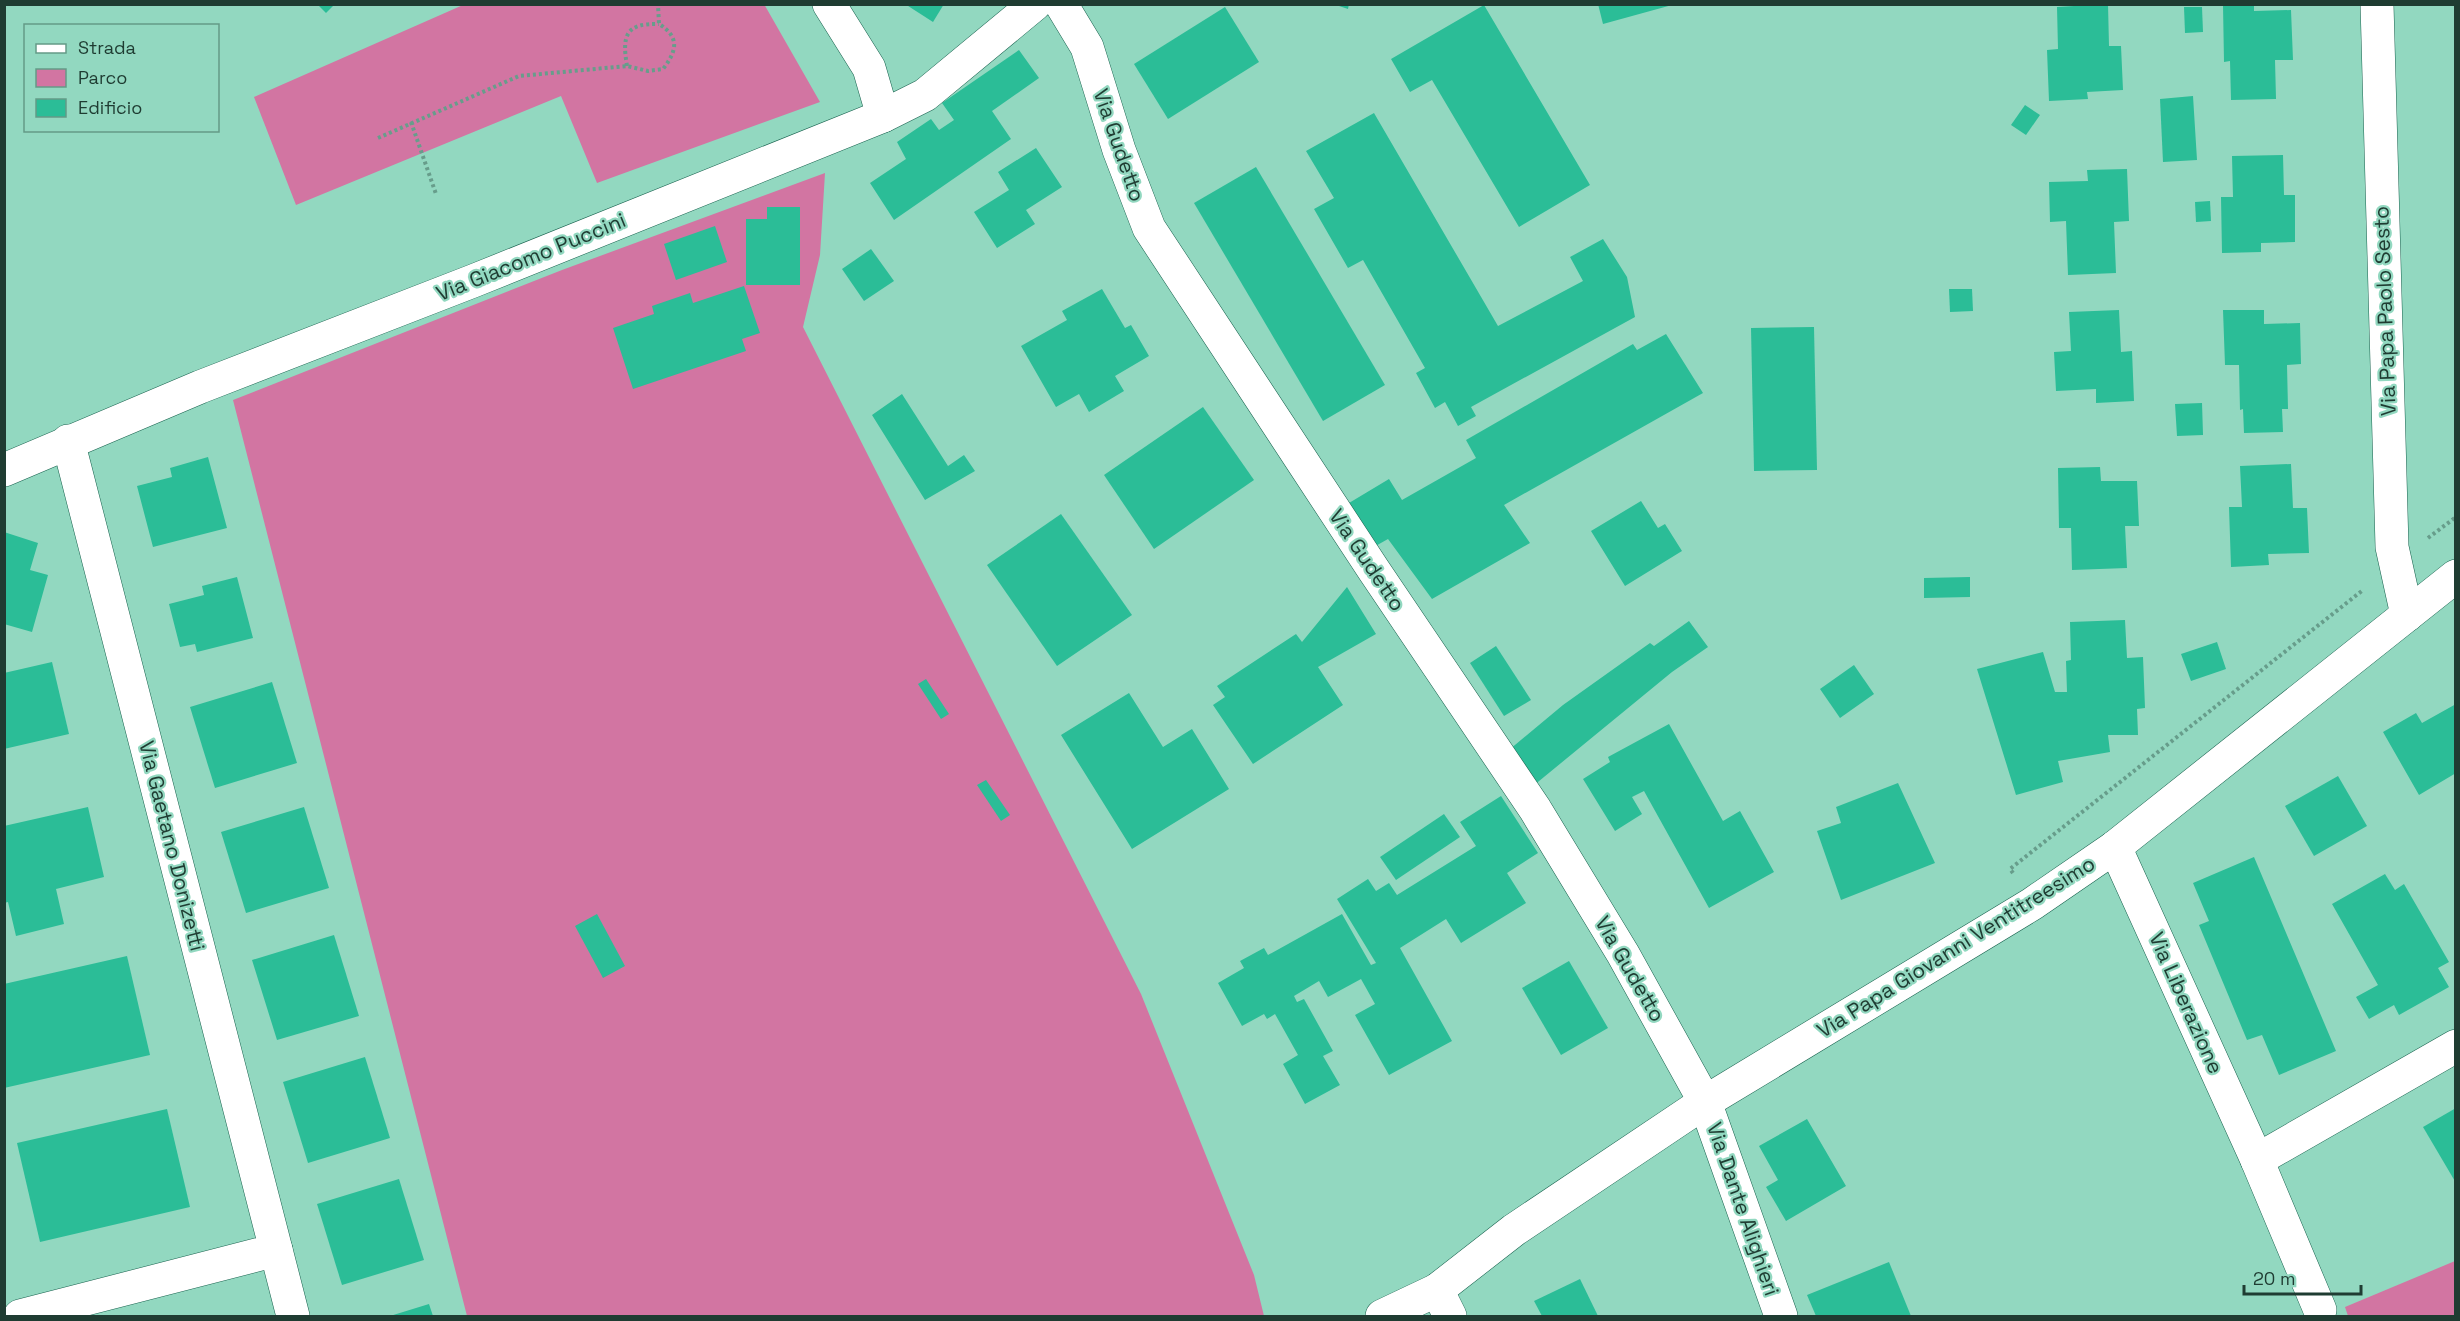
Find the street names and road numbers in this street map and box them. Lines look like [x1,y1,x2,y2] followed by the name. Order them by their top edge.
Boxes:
[1088,85,1151,205] street label: Via Gudetto
[432,206,630,307] street label: Via Giacomo Puccini
[2367,206,2402,416] street label: Via Papa Paolo Sesto
[1323,503,1412,616] street label: Via Gudetto
[133,738,212,954] street label: Via Gaetano Donizetti
[1812,850,2100,1044] street label: Via Papa Giovanni Ventitreesimo
[1589,911,1672,1026] street label: Via Gudetto
[2143,928,2230,1078] street label: Via Liberazione
[1701,1119,1786,1299] street label: Via Dante Alighieri

